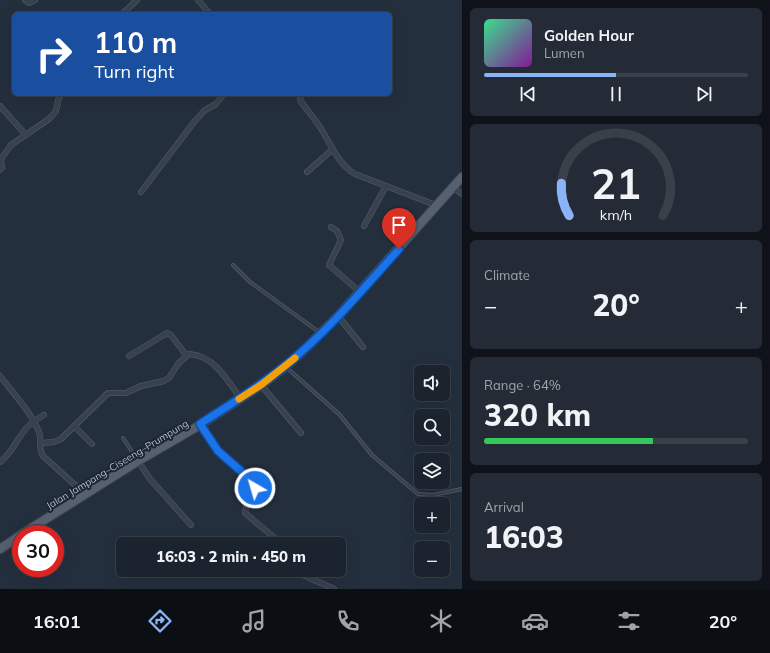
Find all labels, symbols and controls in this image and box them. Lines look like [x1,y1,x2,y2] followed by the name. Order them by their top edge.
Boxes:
[94,25,177,60] text: 110 m
[544,26,634,45] text: Golden Hour
[28,28,80,80] icon: right
[544,45,585,61] text: Lumen
[94,60,174,83] text: Turn right
[517,83,539,105] icon: previous
[605,83,627,105] icon: pause
[693,83,715,105] icon: next
[591,157,641,209] text: 21
[600,206,632,224] text: km/h
[382,208,416,249] pin
[388,214,410,236] icon: arrive
[484,267,530,283] text: Climate
[592,286,640,324] text: 20°
[484,292,497,320] text: −
[735,292,748,320] text: +
[414,365,450,577] map controls
[414,365,450,401] button: sound
[484,377,561,393] text: Range · 64%
[484,396,591,434] text: 320 km
[414,409,450,445] button: search
[44,417,191,512] street label: Jalan Jampang–Ciseeng–Prumpung
[414,453,450,489] button: layers
[234,467,276,509] position arrow
[414,497,450,533] button: +
[484,499,524,515] text: Arrival
[484,518,564,556] text: 16:03
[12,525,64,577] speed limit sign: 30
[414,541,450,577] button: −
[156,547,306,566] text: 16:03 · 2 min · 450 m
[146,607,174,635] icon: directions
[240,607,268,635] icon: music
[334,607,362,635] icon: phone
[427,607,455,635] icon: climate
[521,607,549,635] icon: car
[615,607,643,635] icon: filters
[33,610,81,633] text: 16:01
[709,610,737,633] text: 20°

